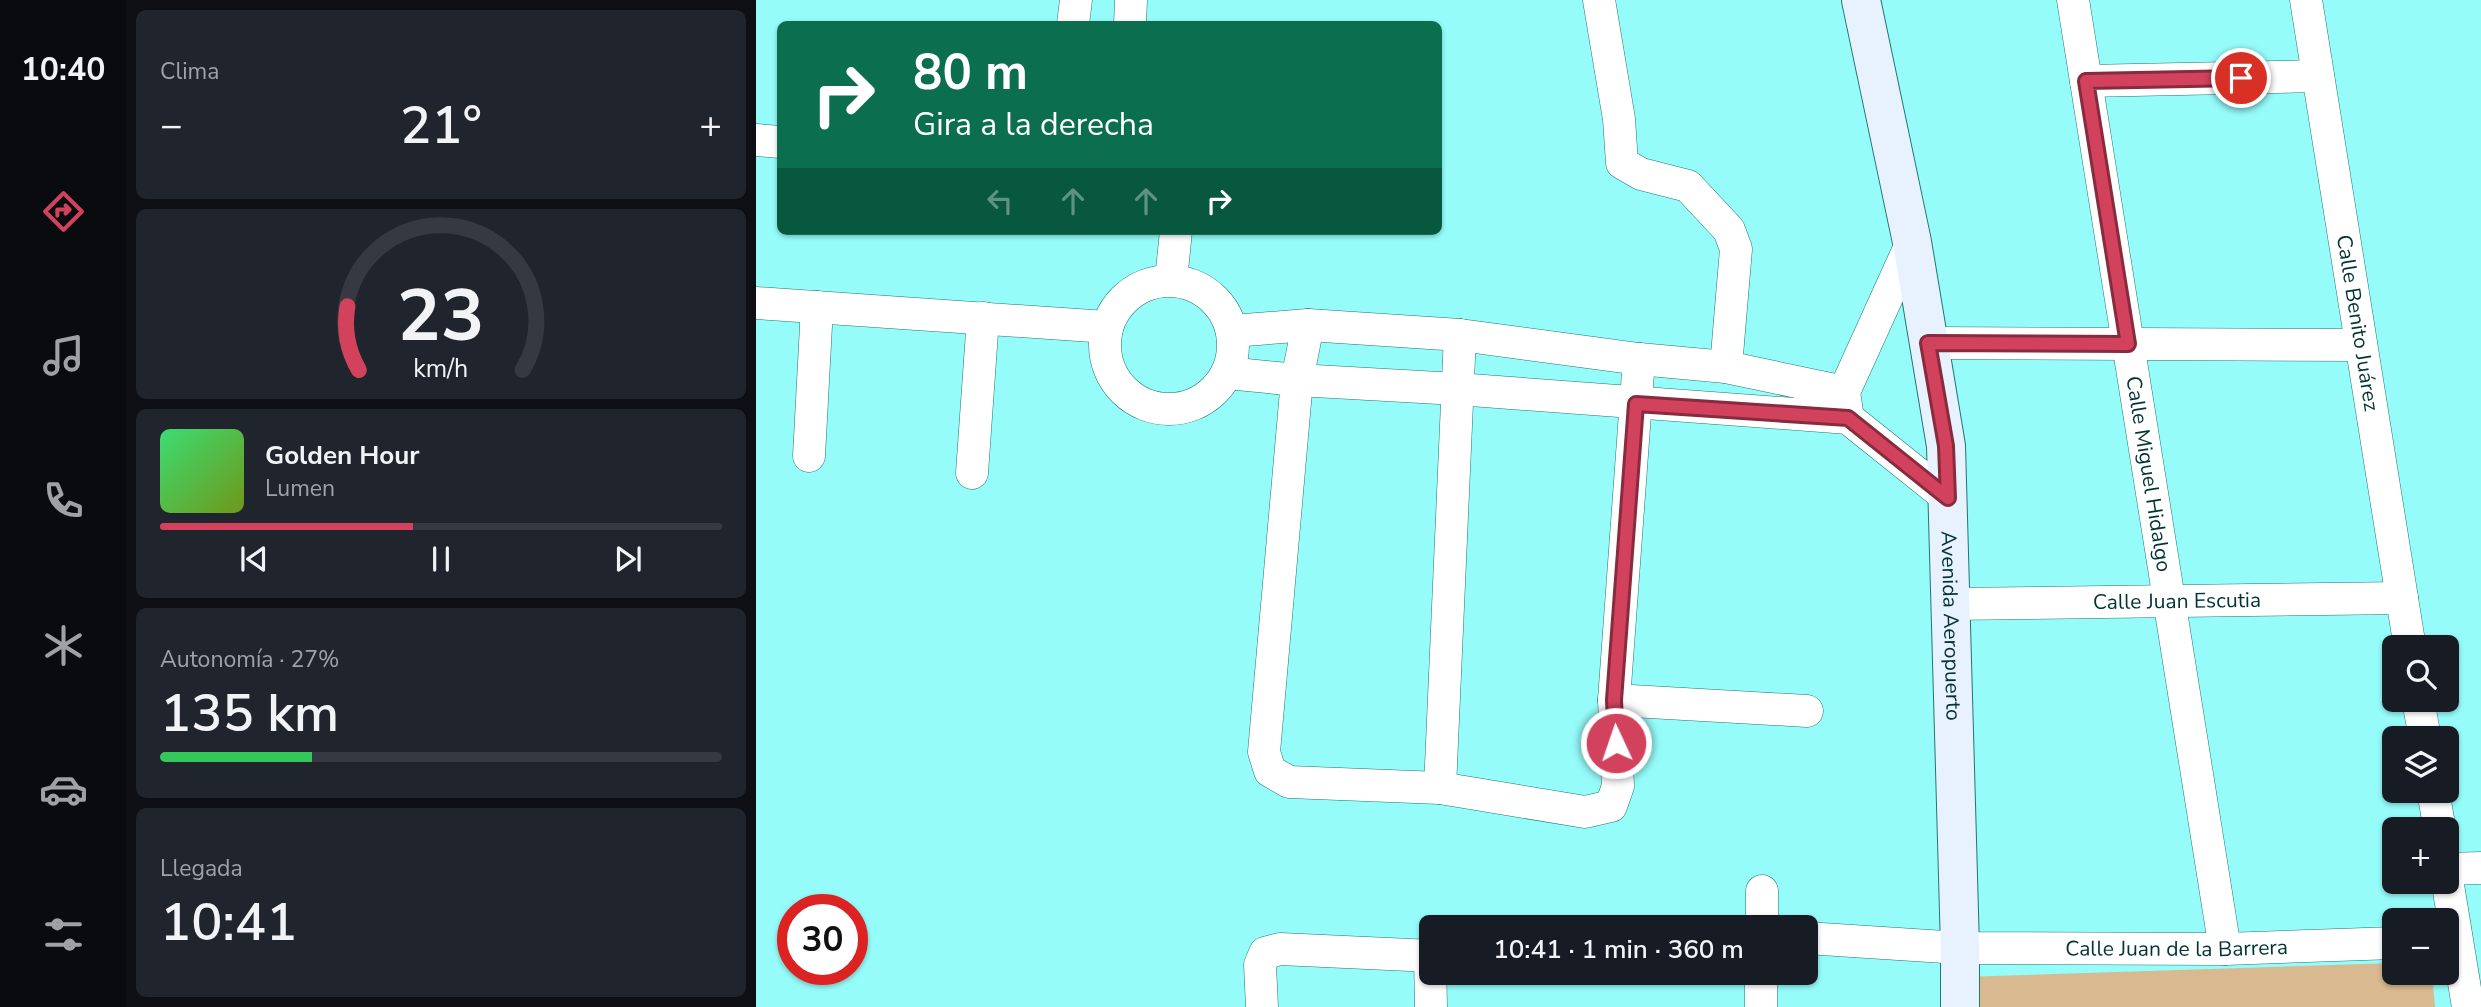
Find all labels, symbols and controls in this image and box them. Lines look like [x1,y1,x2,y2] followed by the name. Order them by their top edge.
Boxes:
[913,39,1028,106] text: 80 m
[21,48,105,91] text: 10:40
[2211,48,2271,108] pin
[798,49,889,140] icon: right
[160,56,220,87] text: Clima
[2222,59,2260,97] icon: arrive
[400,90,482,161] text: 21°
[160,100,183,151] text: −
[699,100,722,151] text: +
[913,103,1154,146] text: Gira a la derecha
[981,182,1019,220] icon: left
[1054,182,1092,220] icon: ahead
[1127,182,1165,220] icon: ahead
[1200,182,1238,220] icon: right
[39,187,88,236] icon: directions
[2330,233,2386,413] street label: Calle Benito Juárez
[397,267,485,367] text: 23
[39,331,88,380] icon: music
[413,352,469,386] text: km/h
[2119,374,2178,574] street label: Calle Miguel Hidalgo
[265,438,420,473] text: Golden Hour
[265,473,335,504] text: Lumen
[39,476,88,525] icon: phone
[1934,530,1968,721] street label: Avenida Aeropuerto
[235,540,273,578] icon: previous
[422,540,460,578] icon: pause
[609,540,647,578] icon: next
[2093,586,2261,616] street label: Calle Juan Escutia
[39,621,88,670] icon: climate
[2382,635,2459,985] map controls
[2382,635,2459,712] button: search
[160,644,340,675] text: Autonomía · 27%
[160,678,339,749] text: 135 km
[1579,706,1653,780] position arrow
[2382,726,2459,803] button: layers
[39,765,88,814] icon: car
[2382,817,2459,894] button: +
[160,853,243,884] text: Llegada
[160,887,297,958] text: 10:41
[777,894,868,985] speed limit sign: 30
[2382,908,2459,985] button: −
[39,910,88,959] icon: filters
[1493,932,1744,967] text: 10:41 · 1 min · 360 m
[2065,933,2288,963] street label: Calle Juan de la Barrera

